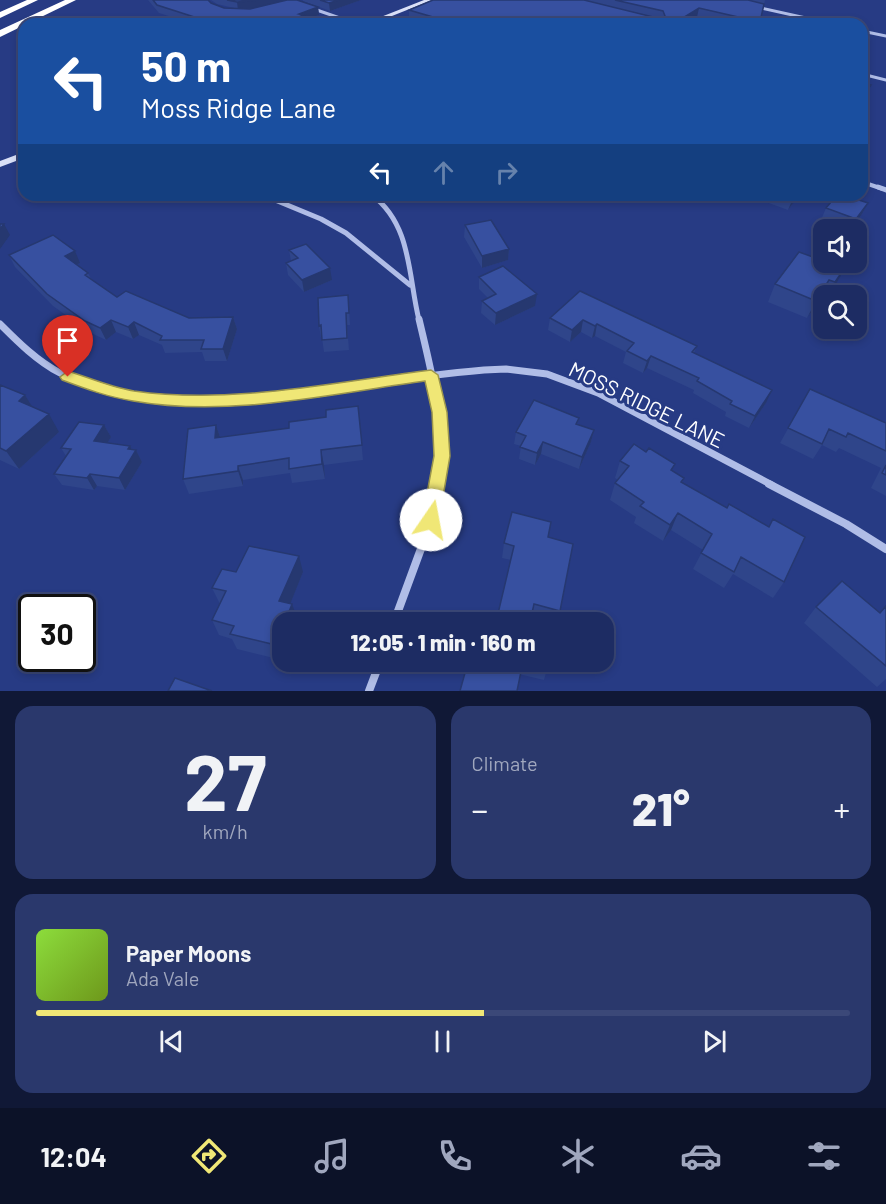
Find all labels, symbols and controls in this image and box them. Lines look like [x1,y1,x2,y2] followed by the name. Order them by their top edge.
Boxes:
[141,40,231,90] text: 50 m
[42,42,120,120] icon: left
[141,91,336,123] text: Moss Ridge Lane
[364,156,397,189] icon: left
[427,156,460,189] icon: ahead
[490,156,523,189] icon: right
[813,219,867,339] map controls
[813,219,867,273] button: sound
[813,285,867,339] button: search
[42,315,93,377] pin
[51,324,84,357] icon: arrive
[565,356,729,452] street label: MOSS RIDGE LANE
[399,488,463,552] position arrow
[18,594,96,672] speed limit sign: 30
[350,629,536,655] text: 12:05 · 1 min · 160 m
[184,733,266,827] text: 27
[472,751,538,775] text: Climate
[632,781,690,835] text: 21°
[472,789,488,829] text: −
[833,789,850,829] text: +
[203,819,248,843] text: km/h
[126,940,251,966] text: Paper Moons
[126,966,199,990] text: Ada Vale
[155,1025,188,1058] icon: previous
[426,1025,459,1058] icon: pause
[698,1025,731,1058] icon: next
[188,1135,230,1177] icon: directions
[311,1135,353,1177] icon: music
[434,1135,476,1177] icon: phone
[557,1135,599,1177] icon: climate
[680,1135,722,1177] icon: car
[803,1135,845,1177] icon: filters
[41,1140,107,1172] text: 12:04

